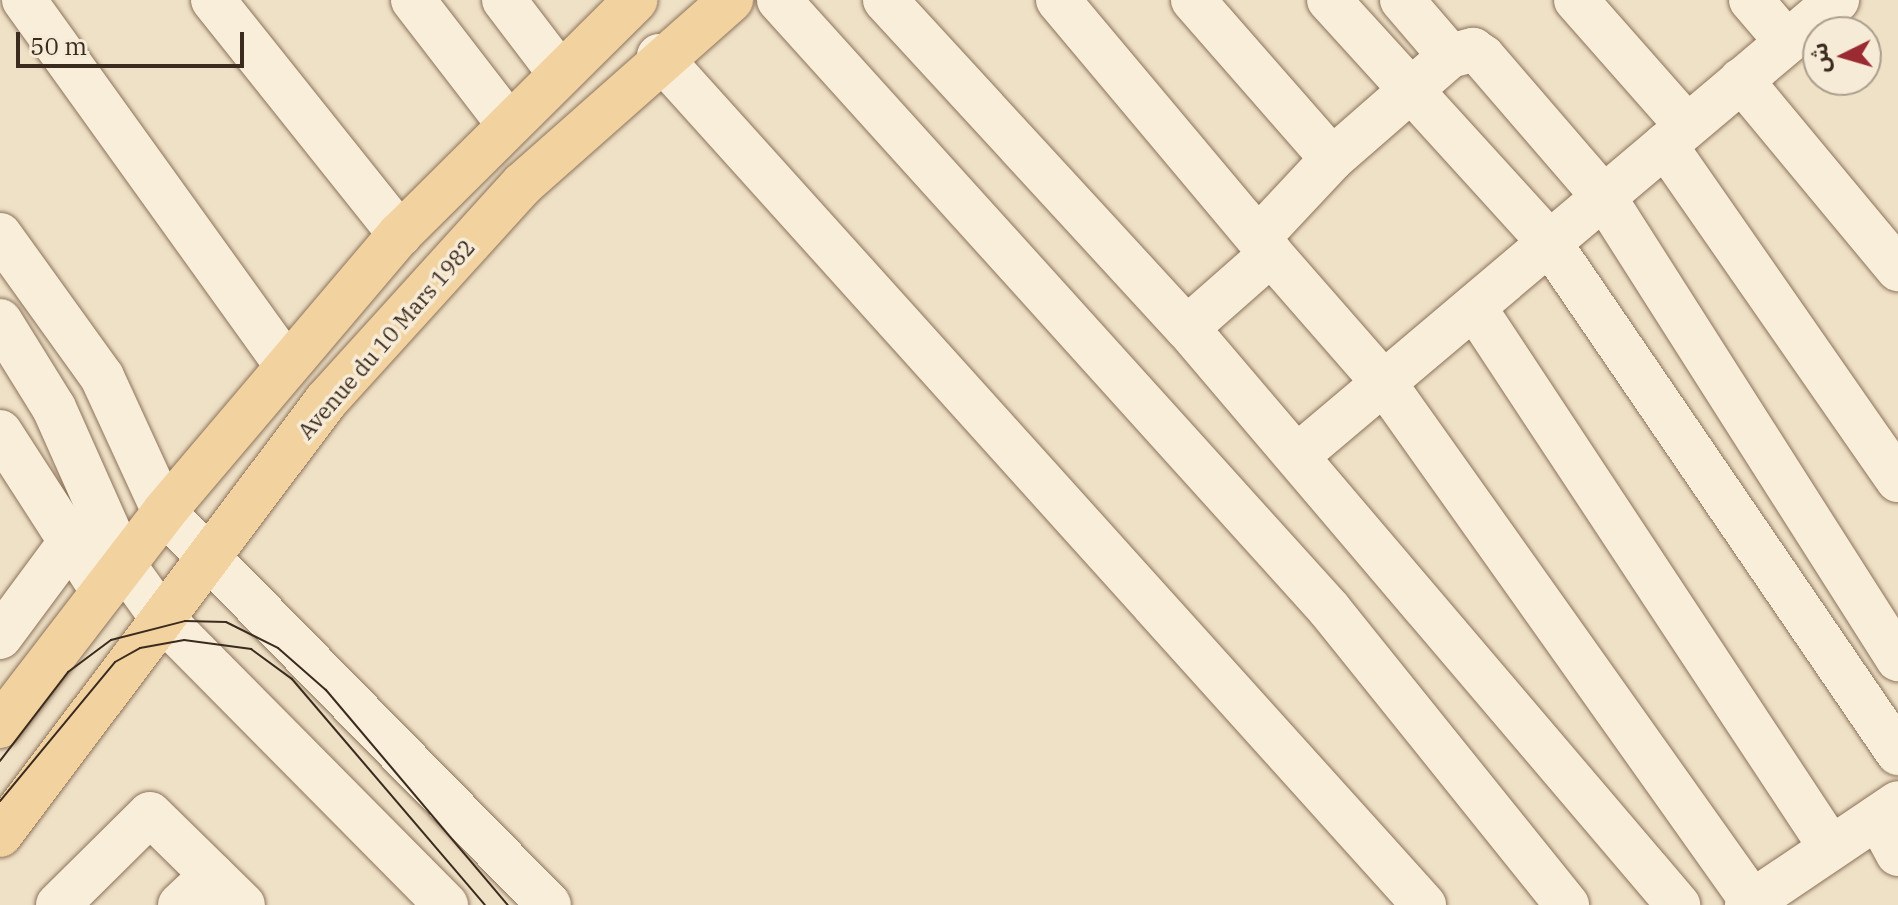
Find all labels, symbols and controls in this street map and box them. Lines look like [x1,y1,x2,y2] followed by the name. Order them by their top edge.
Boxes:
[20,16,248,66] scale bar
[1802,16,1882,96] north arrow
[30,30,87,62] text: 50 m
[1804,42,1835,74] text: ش
[292,234,480,444] street label: Avenue du 10 Mars 1982

